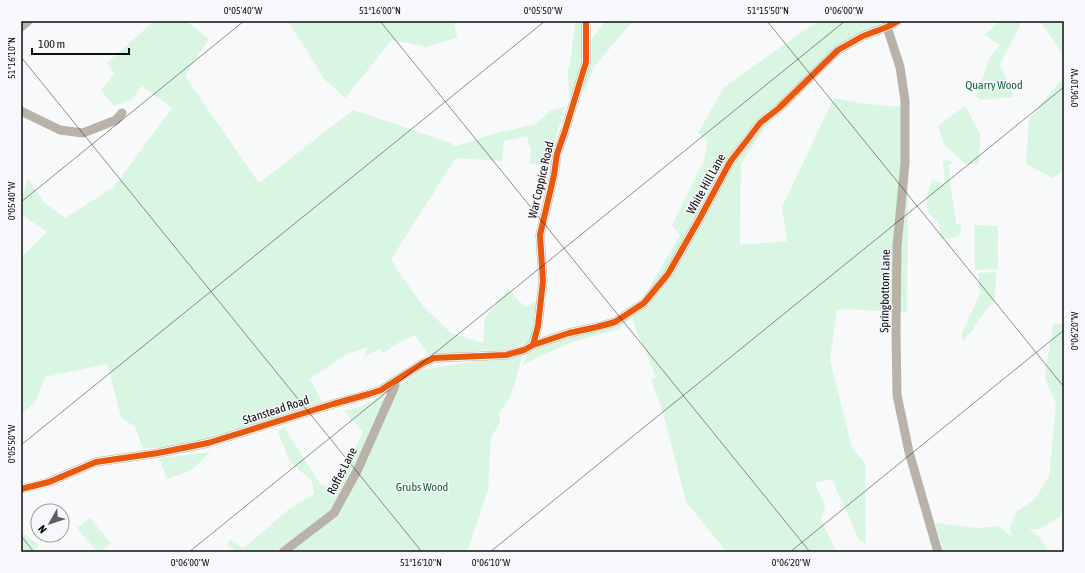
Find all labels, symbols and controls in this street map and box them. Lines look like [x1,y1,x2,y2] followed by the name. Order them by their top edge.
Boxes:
[224,5,263,16] text: 0°05'40"W
[359,5,401,16] text: 51°16'00"N
[524,5,563,16] text: 0°05'50"W
[747,5,789,16] text: 51°15'50"N
[825,5,864,16] text: 0°06'00"W
[32,30,129,56] scale bar
[6,37,17,79] text: 51°16'10"N
[38,37,65,51] text: 100 m
[1069,68,1080,107] text: 0°06'10"W
[965,78,1023,92] park label: Quarry Wood
[525,140,557,220] street label: War Coppice Road
[684,151,728,217] street label: White Hill Lane
[6,181,17,220] text: 0°05'40"W
[877,249,893,333] street label: Springbottom Lane
[1069,311,1080,350] text: 0°06'20"W
[241,393,311,427] street label: Stanstead Road
[6,424,17,463] text: 0°05'50"W
[324,445,360,497] street label: Roffes Lane
[396,480,448,494] park label: Grubs Wood
[30,503,70,543] north arrow
[36,523,49,536] text: N
[171,557,210,568] text: 0°06'00"W
[400,557,442,568] text: 51°16'10"N
[472,557,511,568] text: 0°06'10"W
[772,557,811,568] text: 0°06'20"W

